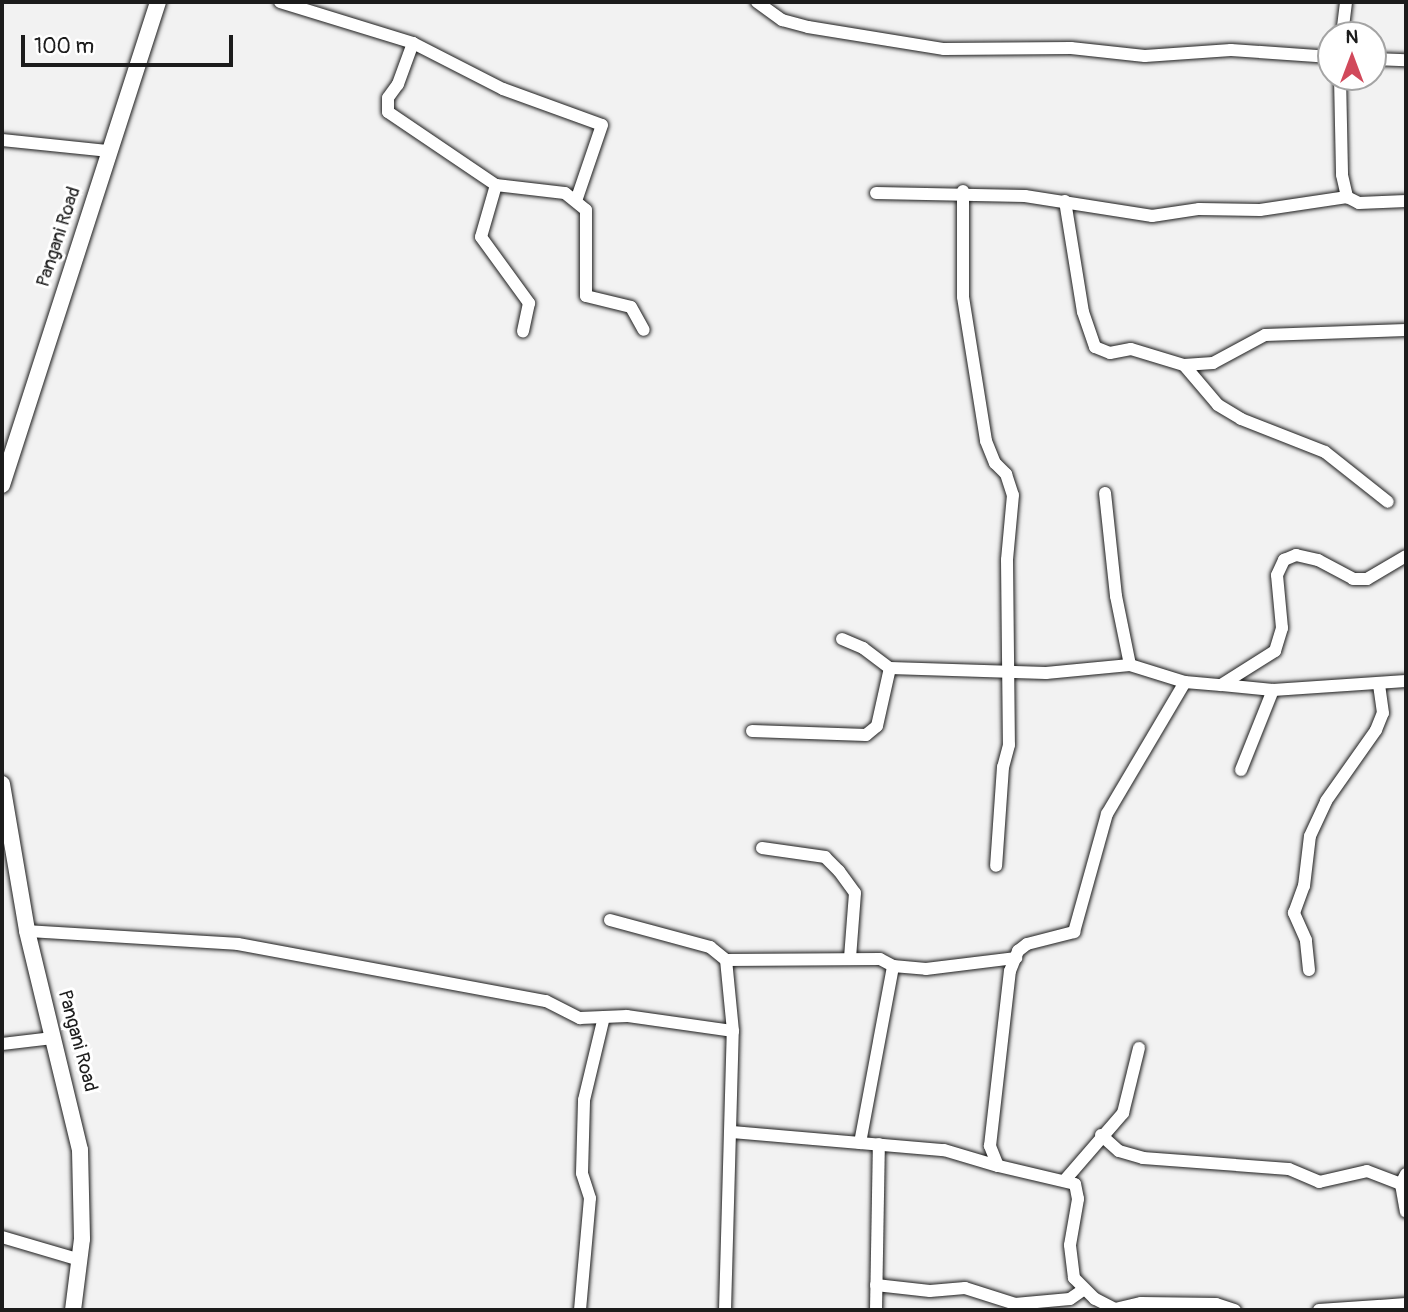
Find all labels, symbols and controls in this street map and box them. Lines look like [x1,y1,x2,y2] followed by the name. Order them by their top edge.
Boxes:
[24,21,236,65] scale bar
[1317,21,1387,91] north arrow
[1346,25,1358,49] text: N
[34,33,94,60] text: 100 m
[32,184,86,290] street label: Pangani Road
[53,988,101,1094] street label: Pangani Road

